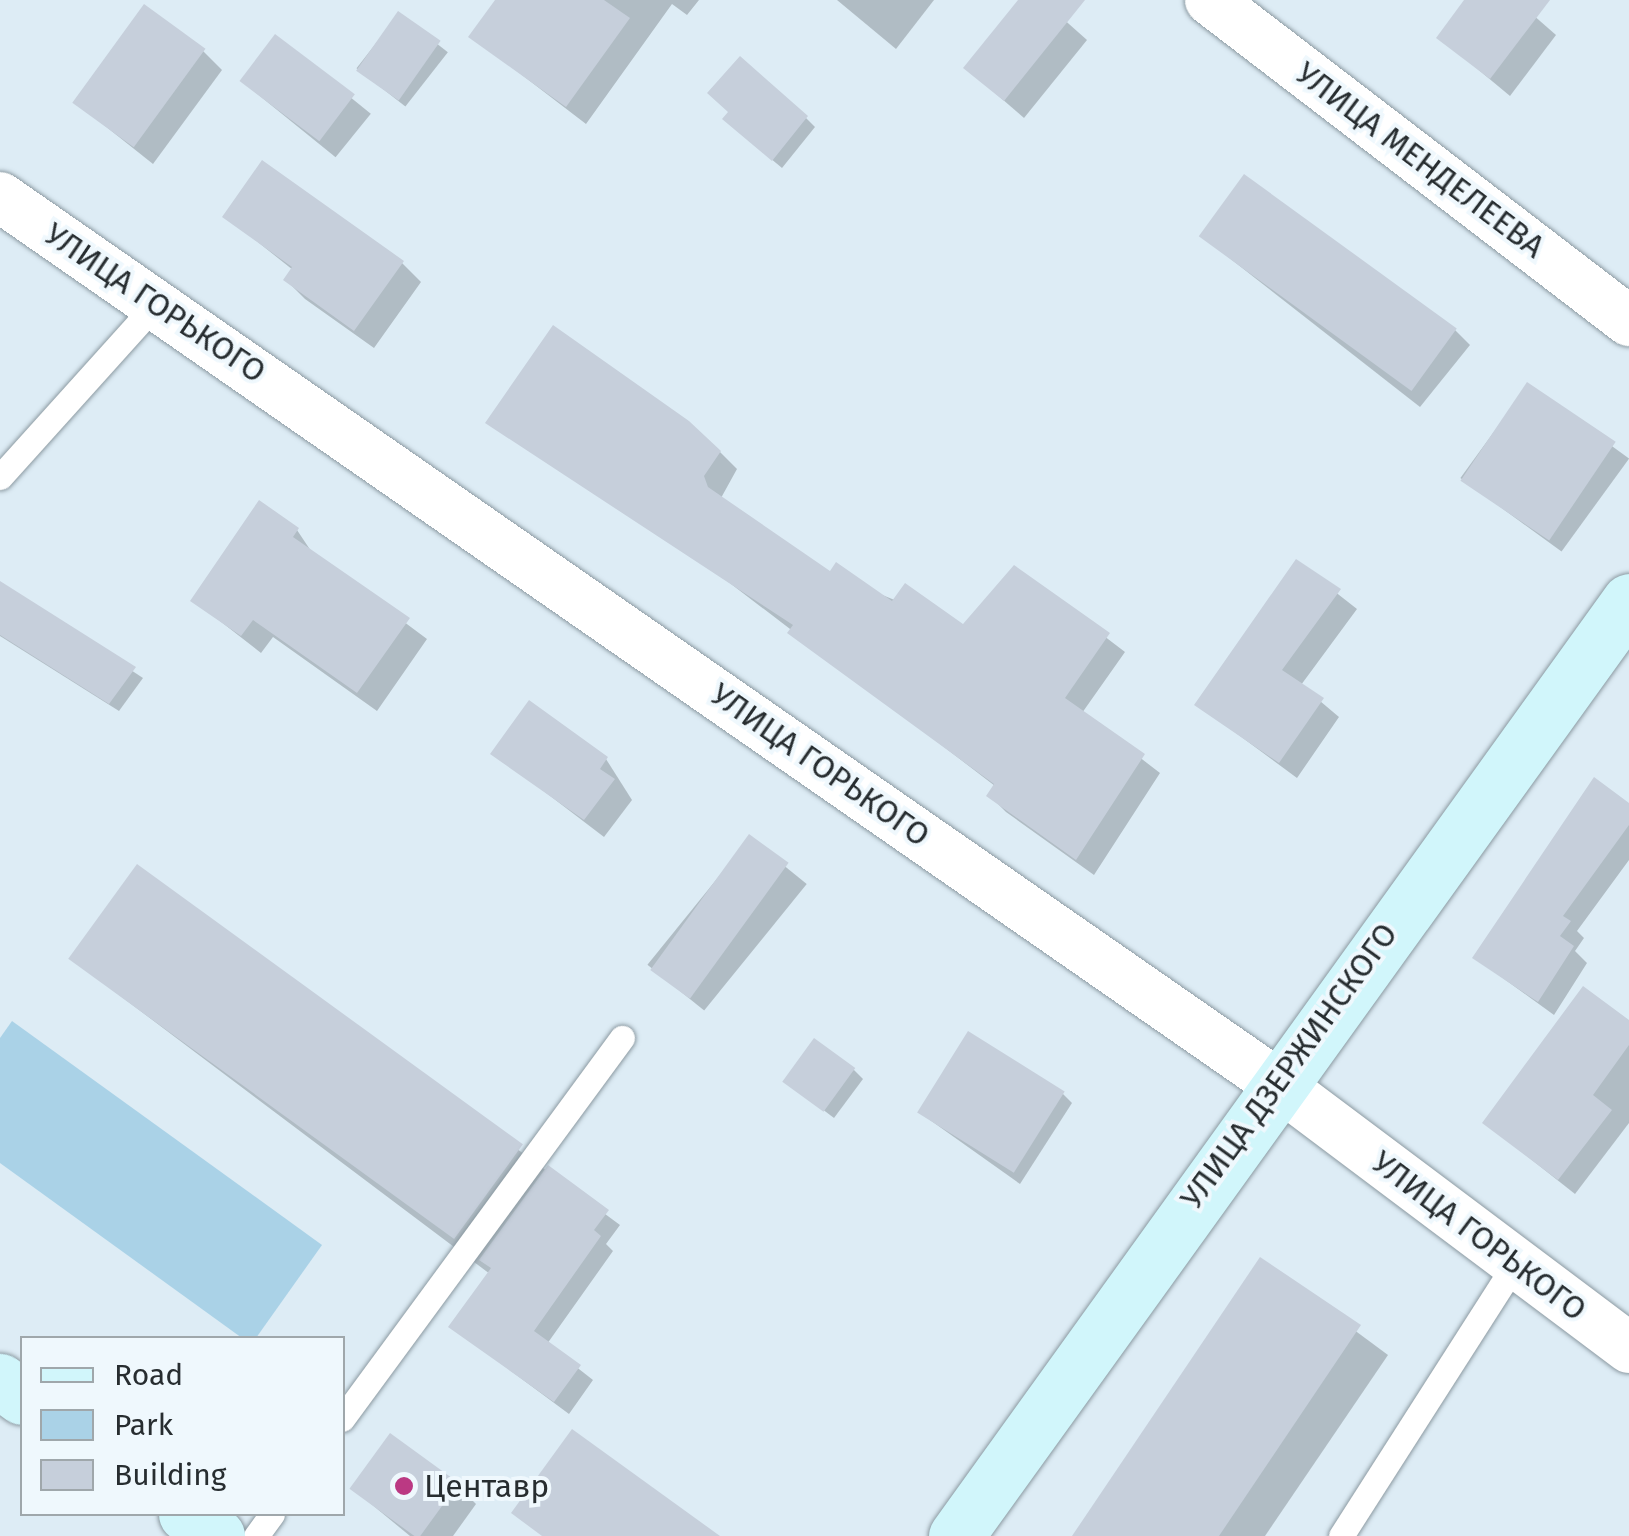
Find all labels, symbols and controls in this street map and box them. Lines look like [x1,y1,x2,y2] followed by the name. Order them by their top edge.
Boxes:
[1288,54,1552,266] street label: УЛИЦА МЕНДЕЛЕЕВА
[37,215,273,391] street label: УЛИЦА ГОРЬКОГО
[703,675,937,855] street label: УЛИЦА ГОРЬКОГО
[1173,916,1405,1216] street label: УЛИЦА ДЗЕРЖИНСКОГО
[1364,1143,1594,1329] street label: УЛИЦА ГОРЬКОГО
[20,1336,345,1516] legend
[114,1357,183,1393] text: Road
[114,1407,173,1443] text: Park
[114,1457,226,1493] text: Building
[424,1467,549,1505] place label: Центавр
[393,1475,415,1497] marker: Центавр

